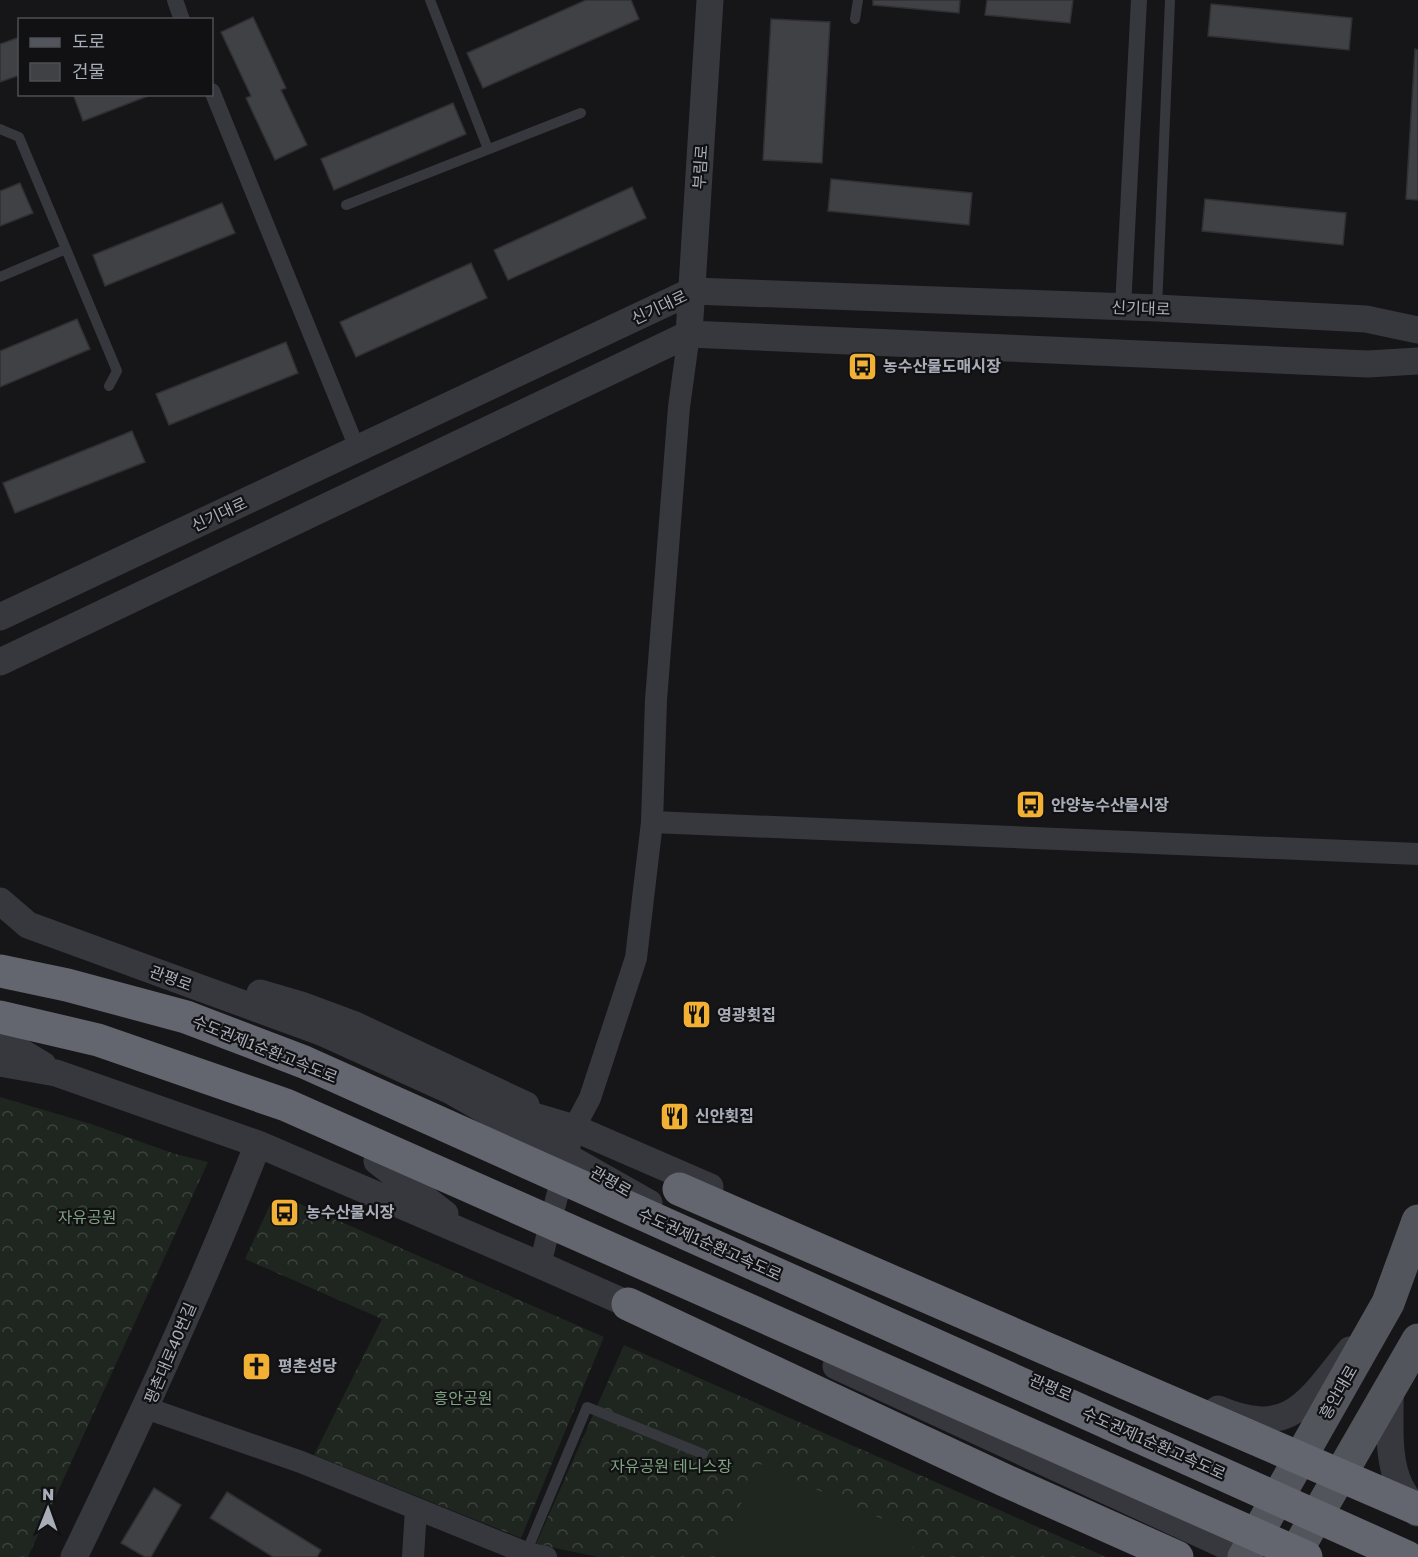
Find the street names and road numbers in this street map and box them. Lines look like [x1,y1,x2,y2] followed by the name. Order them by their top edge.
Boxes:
[688,144,712,190] street label: 부림로
[628,285,690,329] street label: 신기대로
[1111,297,1171,319] street label: 신기대로
[188,492,250,536] street label: 신기대로
[147,961,195,995] street label: 관평로
[189,1011,341,1087] street label: 수도권제1순환고속도로
[587,1161,635,1201] street label: 관평로
[635,1203,785,1285] street label: 수도권제1순환고속도로
[140,1299,200,1407] street label: 평촌대로40번길
[1315,1361,1362,1423] street label: 흥안대로
[1027,1369,1075,1405] street label: 관평로
[1079,1402,1229,1484] street label: 수도권제1순환고속도로

